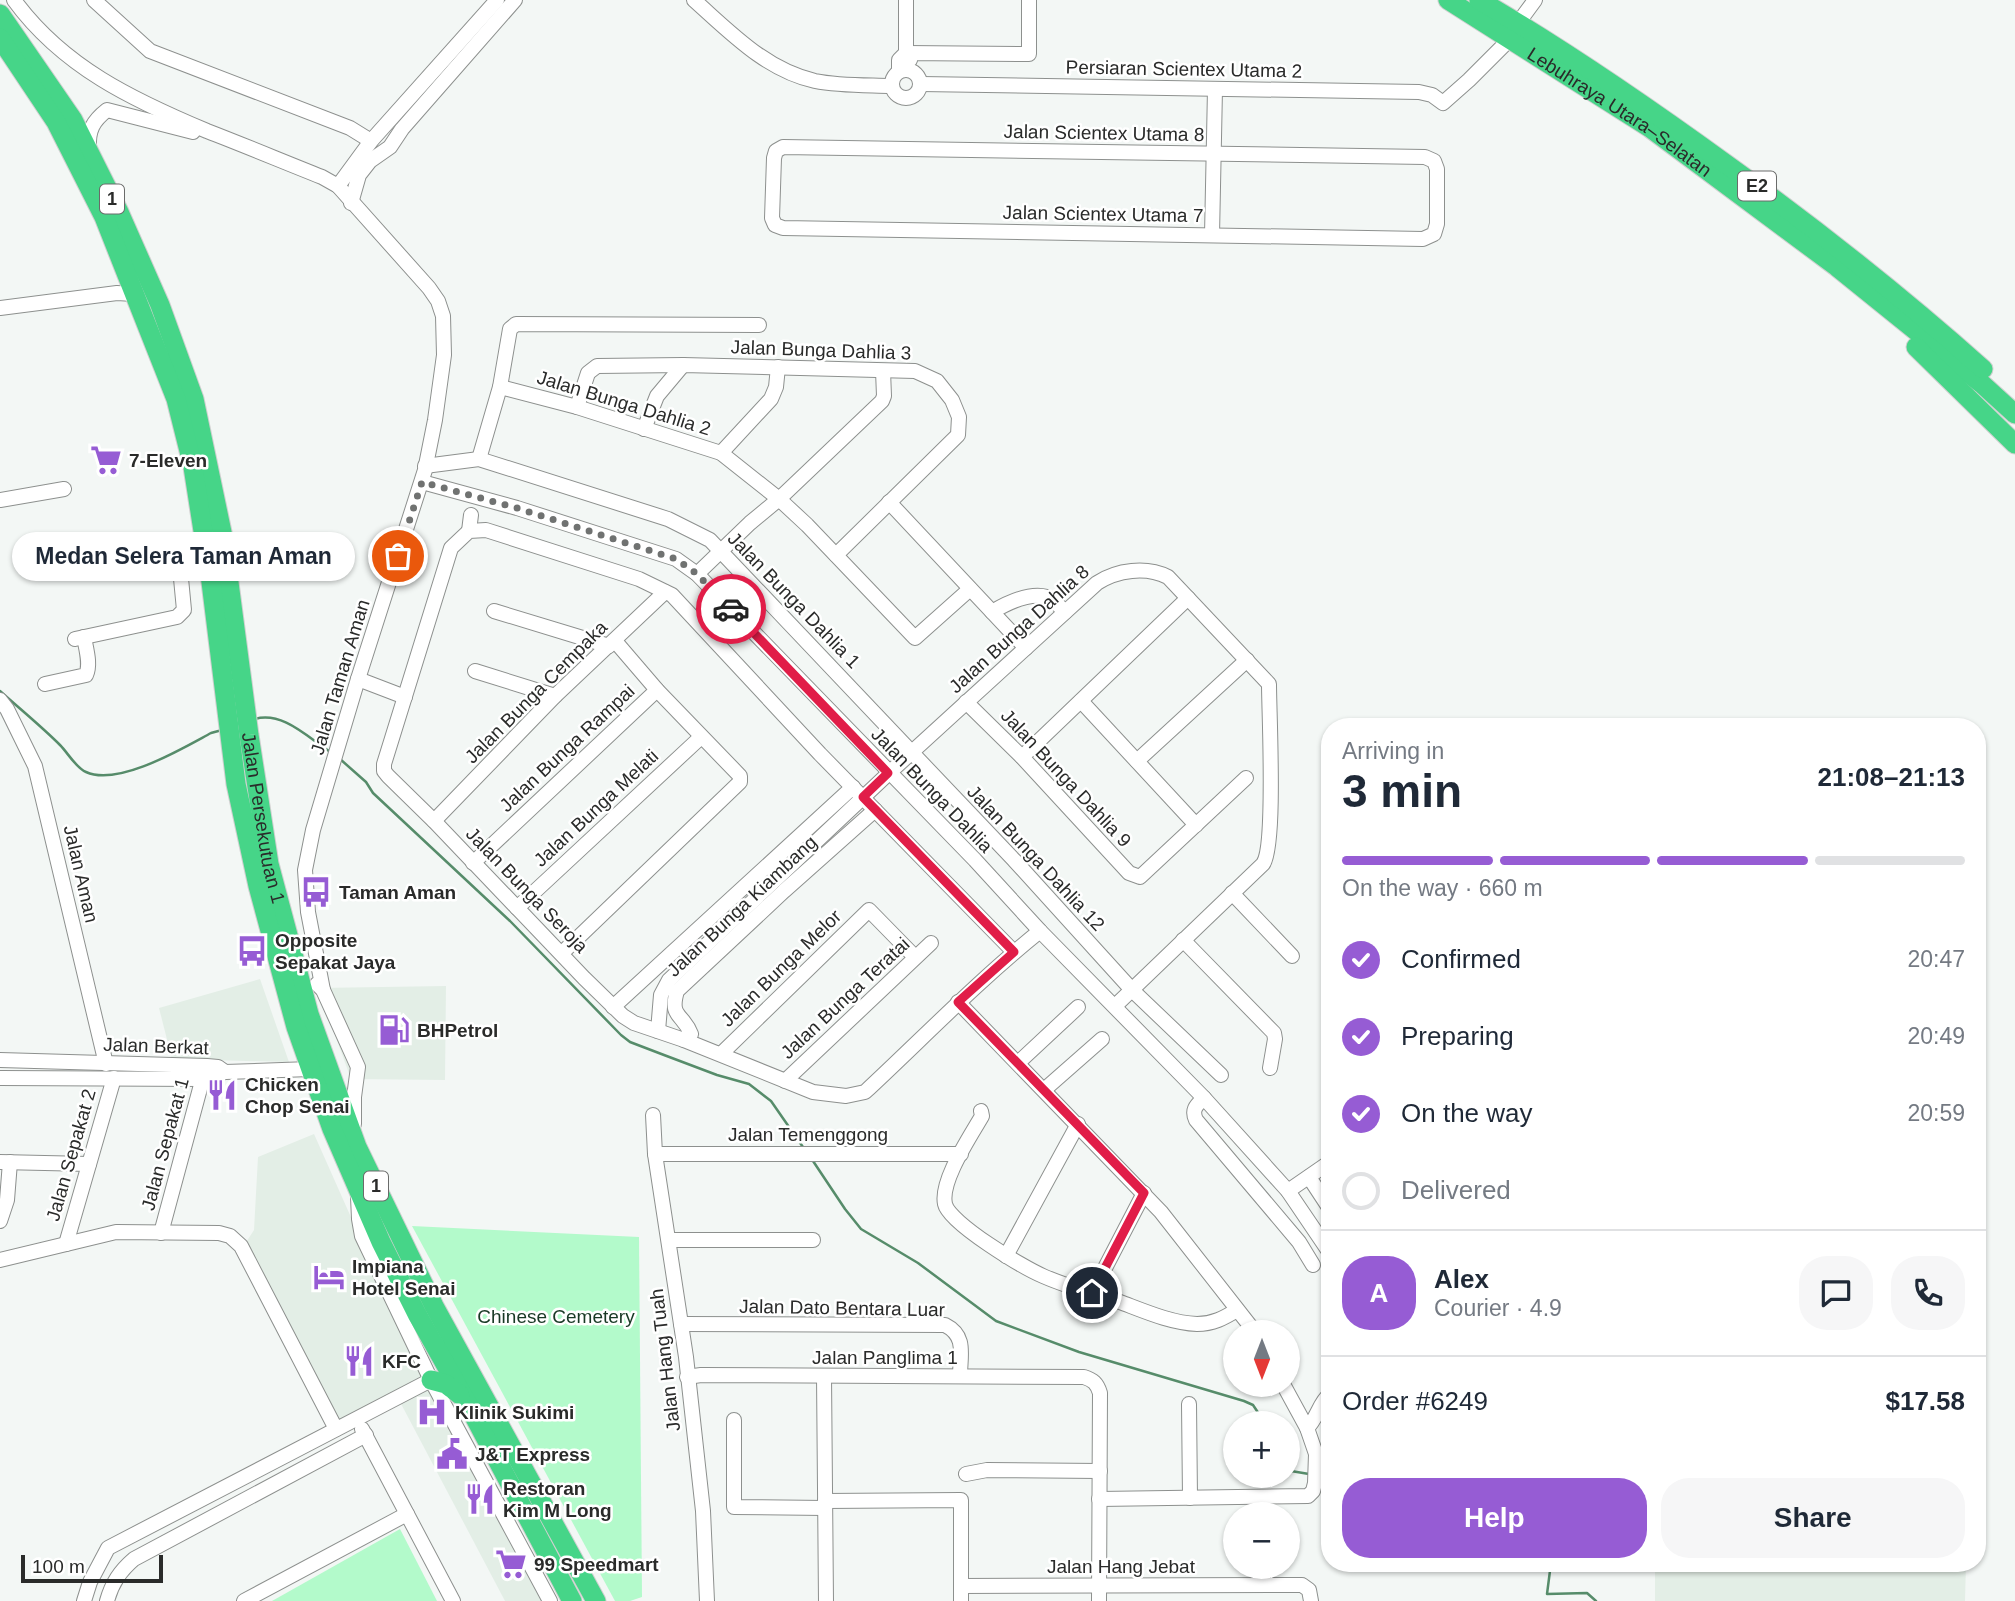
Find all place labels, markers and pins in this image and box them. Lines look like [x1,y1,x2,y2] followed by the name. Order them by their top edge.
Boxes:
[89,443,123,477] supermarket icon: 7-Eleven
[129,450,207,471] place label: 7-Eleven
[368,526,428,586] pin
[13,532,356,580] callout: Medan Selera Taman Aman
[299,875,333,909] bus stop icon: Taman Aman
[339,882,456,903] place label: Taman Aman
[275,930,396,973] place label: Opposite Sepakat Jaya
[235,934,269,968] bus stop icon: Opposite Sepakat Jaya
[377,1013,411,1047] fuel station icon: BHPetrol
[417,1020,498,1041] place label: BHPetrol
[245,1074,350,1117] place label: Chicken Chop Senai
[205,1078,239,1112] restaurant icon: Chicken Chop Senai
[352,1256,455,1299] place label: Impiana Hotel Senai
[312,1260,346,1294] hotel icon: Impiana Hotel Senai
[1062,1263,1122,1323] pin
[342,1344,376,1378] restaurant icon: KFC
[382,1351,421,1372] place label: KFC
[415,1395,449,1429] hospital icon: Klinik Sukimi
[455,1402,574,1423] place label: Klinik Sukimi
[435,1437,469,1471] public building icon: J&T Express
[475,1444,590,1465] place label: J&T Express
[503,1478,612,1521] place label: Restoran Kim M Long
[463,1482,497,1516] restaurant icon: Restoran Kim M Long
[494,1547,528,1581] supermarket icon: 99 Speedmart
[534,1554,659,1575] place label: 99 Speedmart

